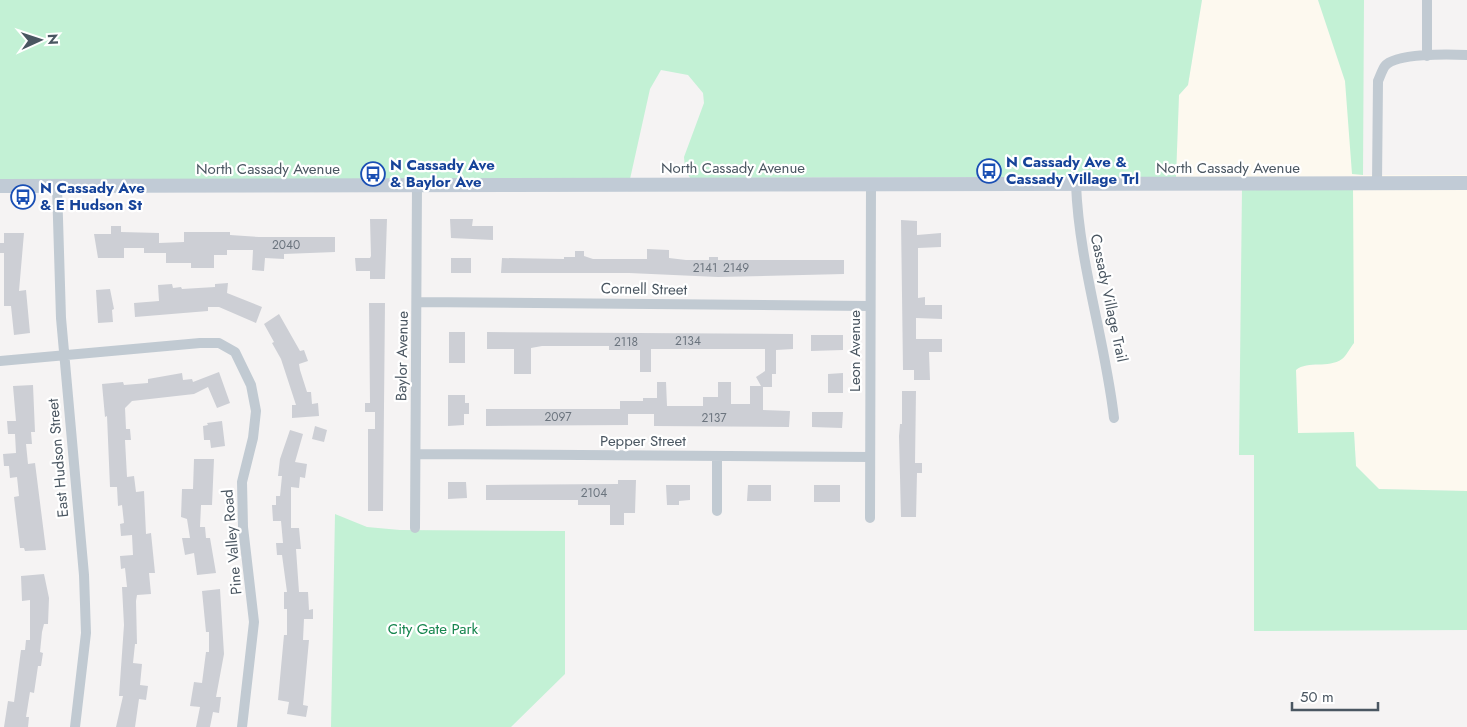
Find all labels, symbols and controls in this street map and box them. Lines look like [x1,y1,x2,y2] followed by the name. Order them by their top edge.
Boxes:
[15,15,65,65] north arrow
[43,33,63,45] text: N
[1006,151,1139,190] place label: N Cassady Ave & Cassady Village Trl
[390,154,495,193] place label: N Cassady Ave & Baylor Ave
[661,157,805,179] street label: North Cassady Avenue
[1156,157,1300,179] street label: North Cassady Avenue
[196,158,340,180] street label: North Cassady Avenue
[976,158,1002,184] bus stop icon: N Cassady Ave & Cassady Village Trl
[360,161,386,187] bus stop icon: N Cassady Ave & Baylor Ave
[40,177,145,216] place label: N Cassady Ave & E Hudson St
[10,184,36,210] bus stop icon: N Cassady Ave & E Hudson St
[1085,232,1133,364] street label: Cassady Village Trail
[272,236,300,254] house number: 2040
[693,259,717,277] house number: 2141
[723,259,749,277] house number: 2149
[601,277,688,301] street label: Cornell Street
[390,310,414,401] street label: Baylor Avenue
[844,310,866,392] street label: Leon Avenue
[675,332,701,350] house number: 2134
[614,333,638,351] house number: 2118
[42,397,74,518] street label: East Hudson Street
[545,408,572,426] house number: 2097
[702,409,727,427] house number: 2137
[600,430,686,452] street label: Pepper Street
[581,484,607,502] house number: 2104
[216,488,248,596] street label: Pine Valley Road
[388,618,479,640] park label: City Gate Park
[1292,680,1378,712] scale bar
[1300,686,1334,708] text: 50 m

